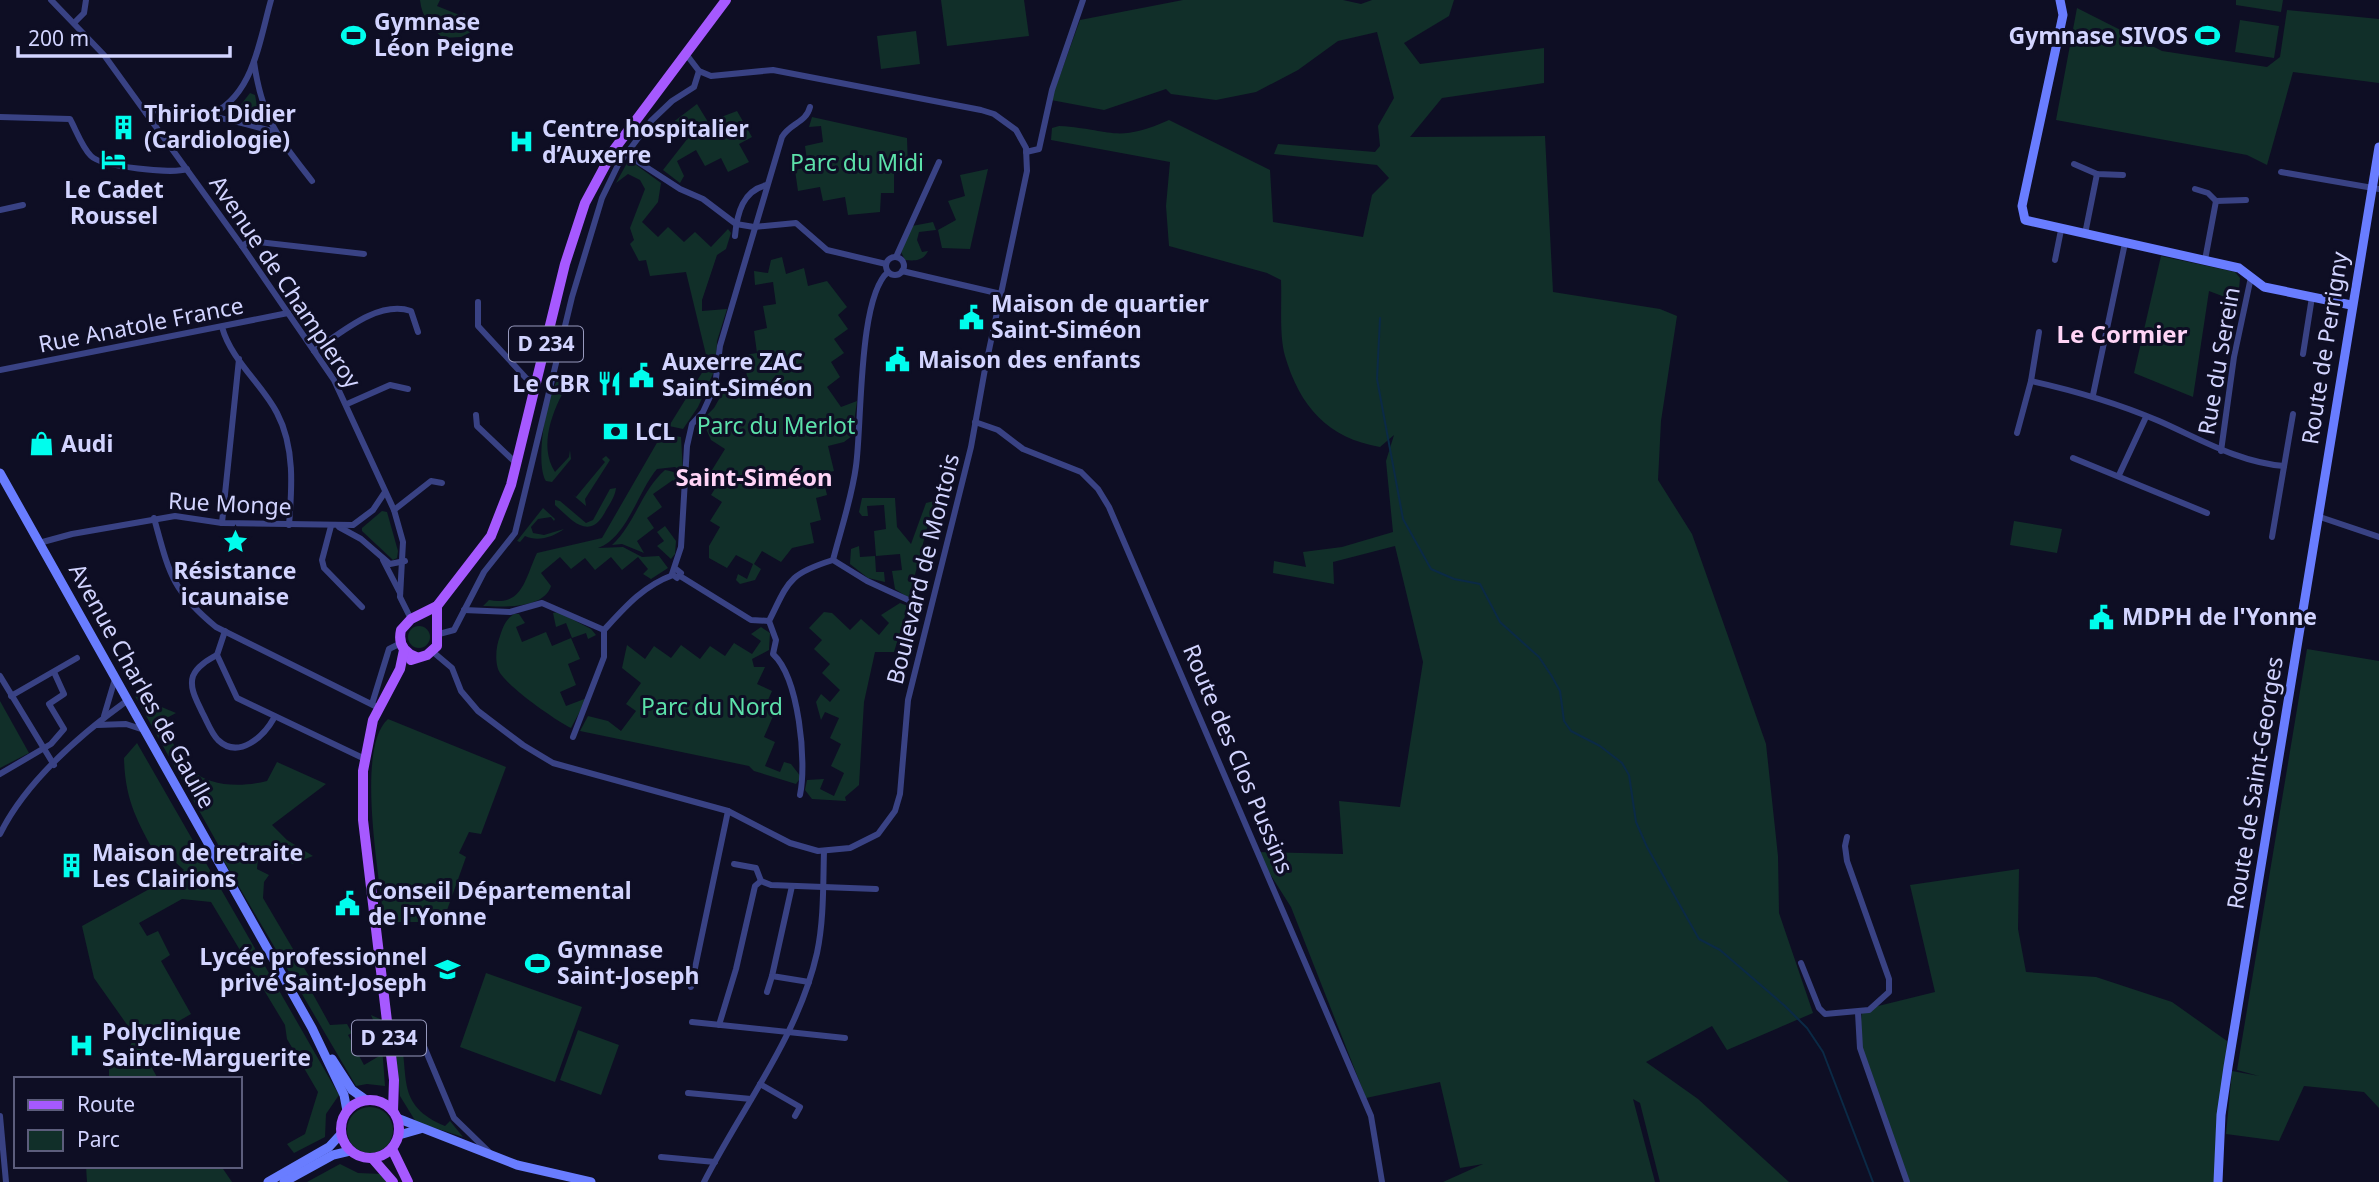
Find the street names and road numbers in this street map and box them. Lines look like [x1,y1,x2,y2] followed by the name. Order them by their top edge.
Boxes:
[203,169,369,394] street label: Avenue de Champleroy
[2293,249,2355,446] street label: Route de Perrigny
[2189,284,2247,437] street label: Rue du Serein
[35,288,246,360] street label: Rue Anatole France
[509,326,583,362] road number: D 234
[878,450,966,687] street label: Boulevard de Montois
[168,484,293,522] street label: Rue Monge
[62,557,224,814] street label: Avenue Charles de Gaulle
[1176,639,1302,878] street label: Route des Clos Pussins
[2218,654,2290,911] street label: Route de Saint-Georges
[352,1020,426,1056] road number: D 234

